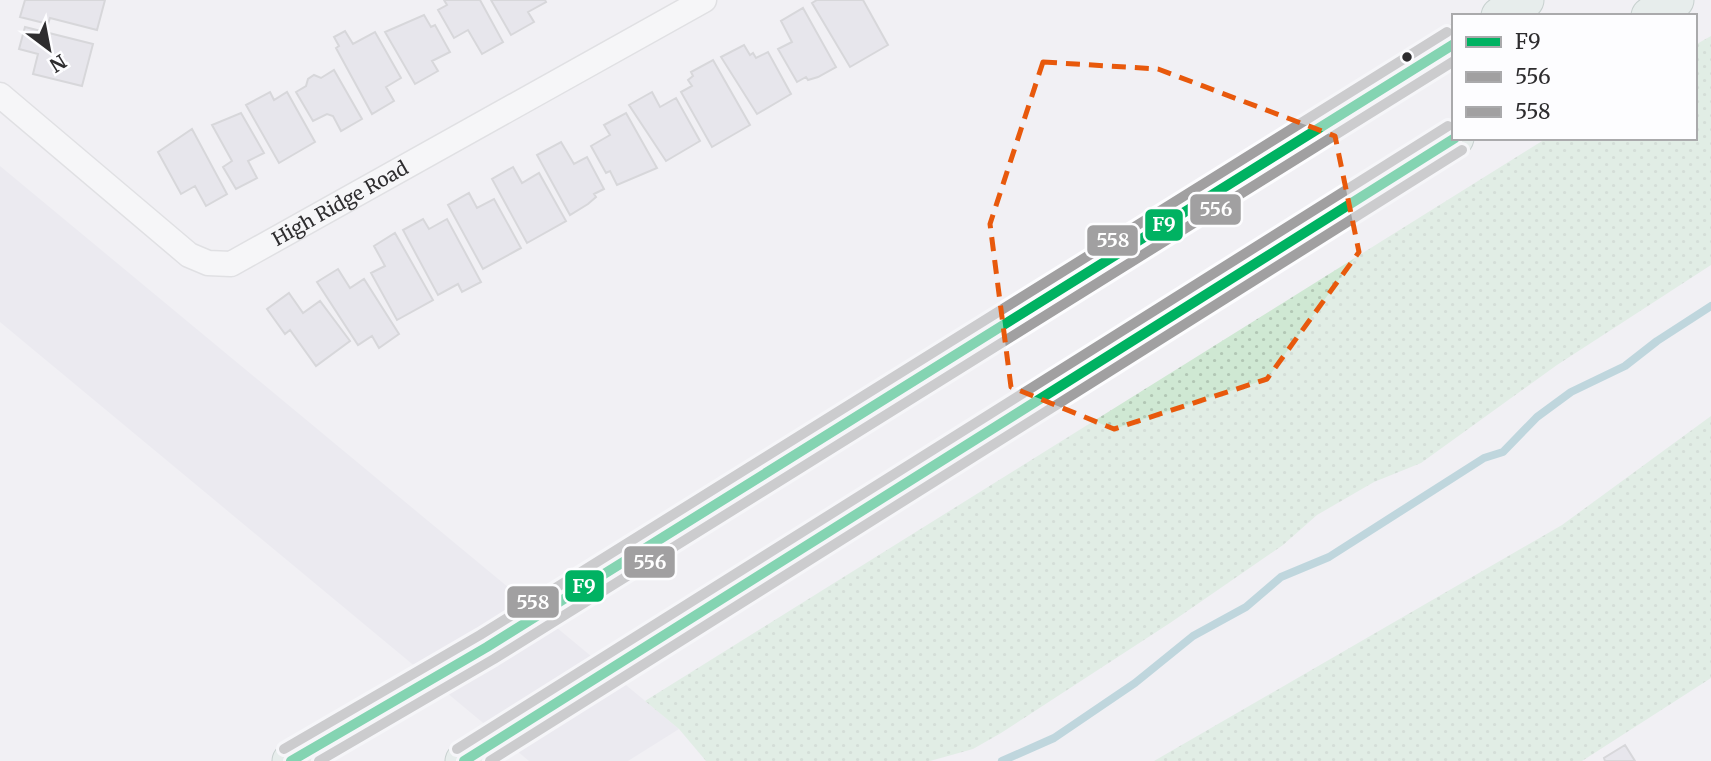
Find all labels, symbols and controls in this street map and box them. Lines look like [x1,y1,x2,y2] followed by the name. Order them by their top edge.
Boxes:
[14,14,84,84] north arrow
[1452,14,1697,140] legend
[1515,28,1541,55] text: F9
[45,49,71,78] text: N
[1400,50,1414,64] unlabelled marker
[1515,63,1551,90] text: 556
[1515,98,1550,125] text: 558
[268,156,412,251] street label: High Ridge Road
[1189,193,1242,226] line badge: 556
[1200,197,1232,221] text: 556
[1144,208,1184,242] line badge: F9
[1152,212,1176,236] text: F9
[1086,224,1139,257] line badge: 558
[1097,228,1129,252] text: 558
[623,545,676,579] line badge: 556
[634,550,666,574] text: 556
[564,569,605,603] line badge: F9
[572,574,596,598] text: F9
[506,585,560,619] line badge: 558
[517,590,549,614] text: 558

